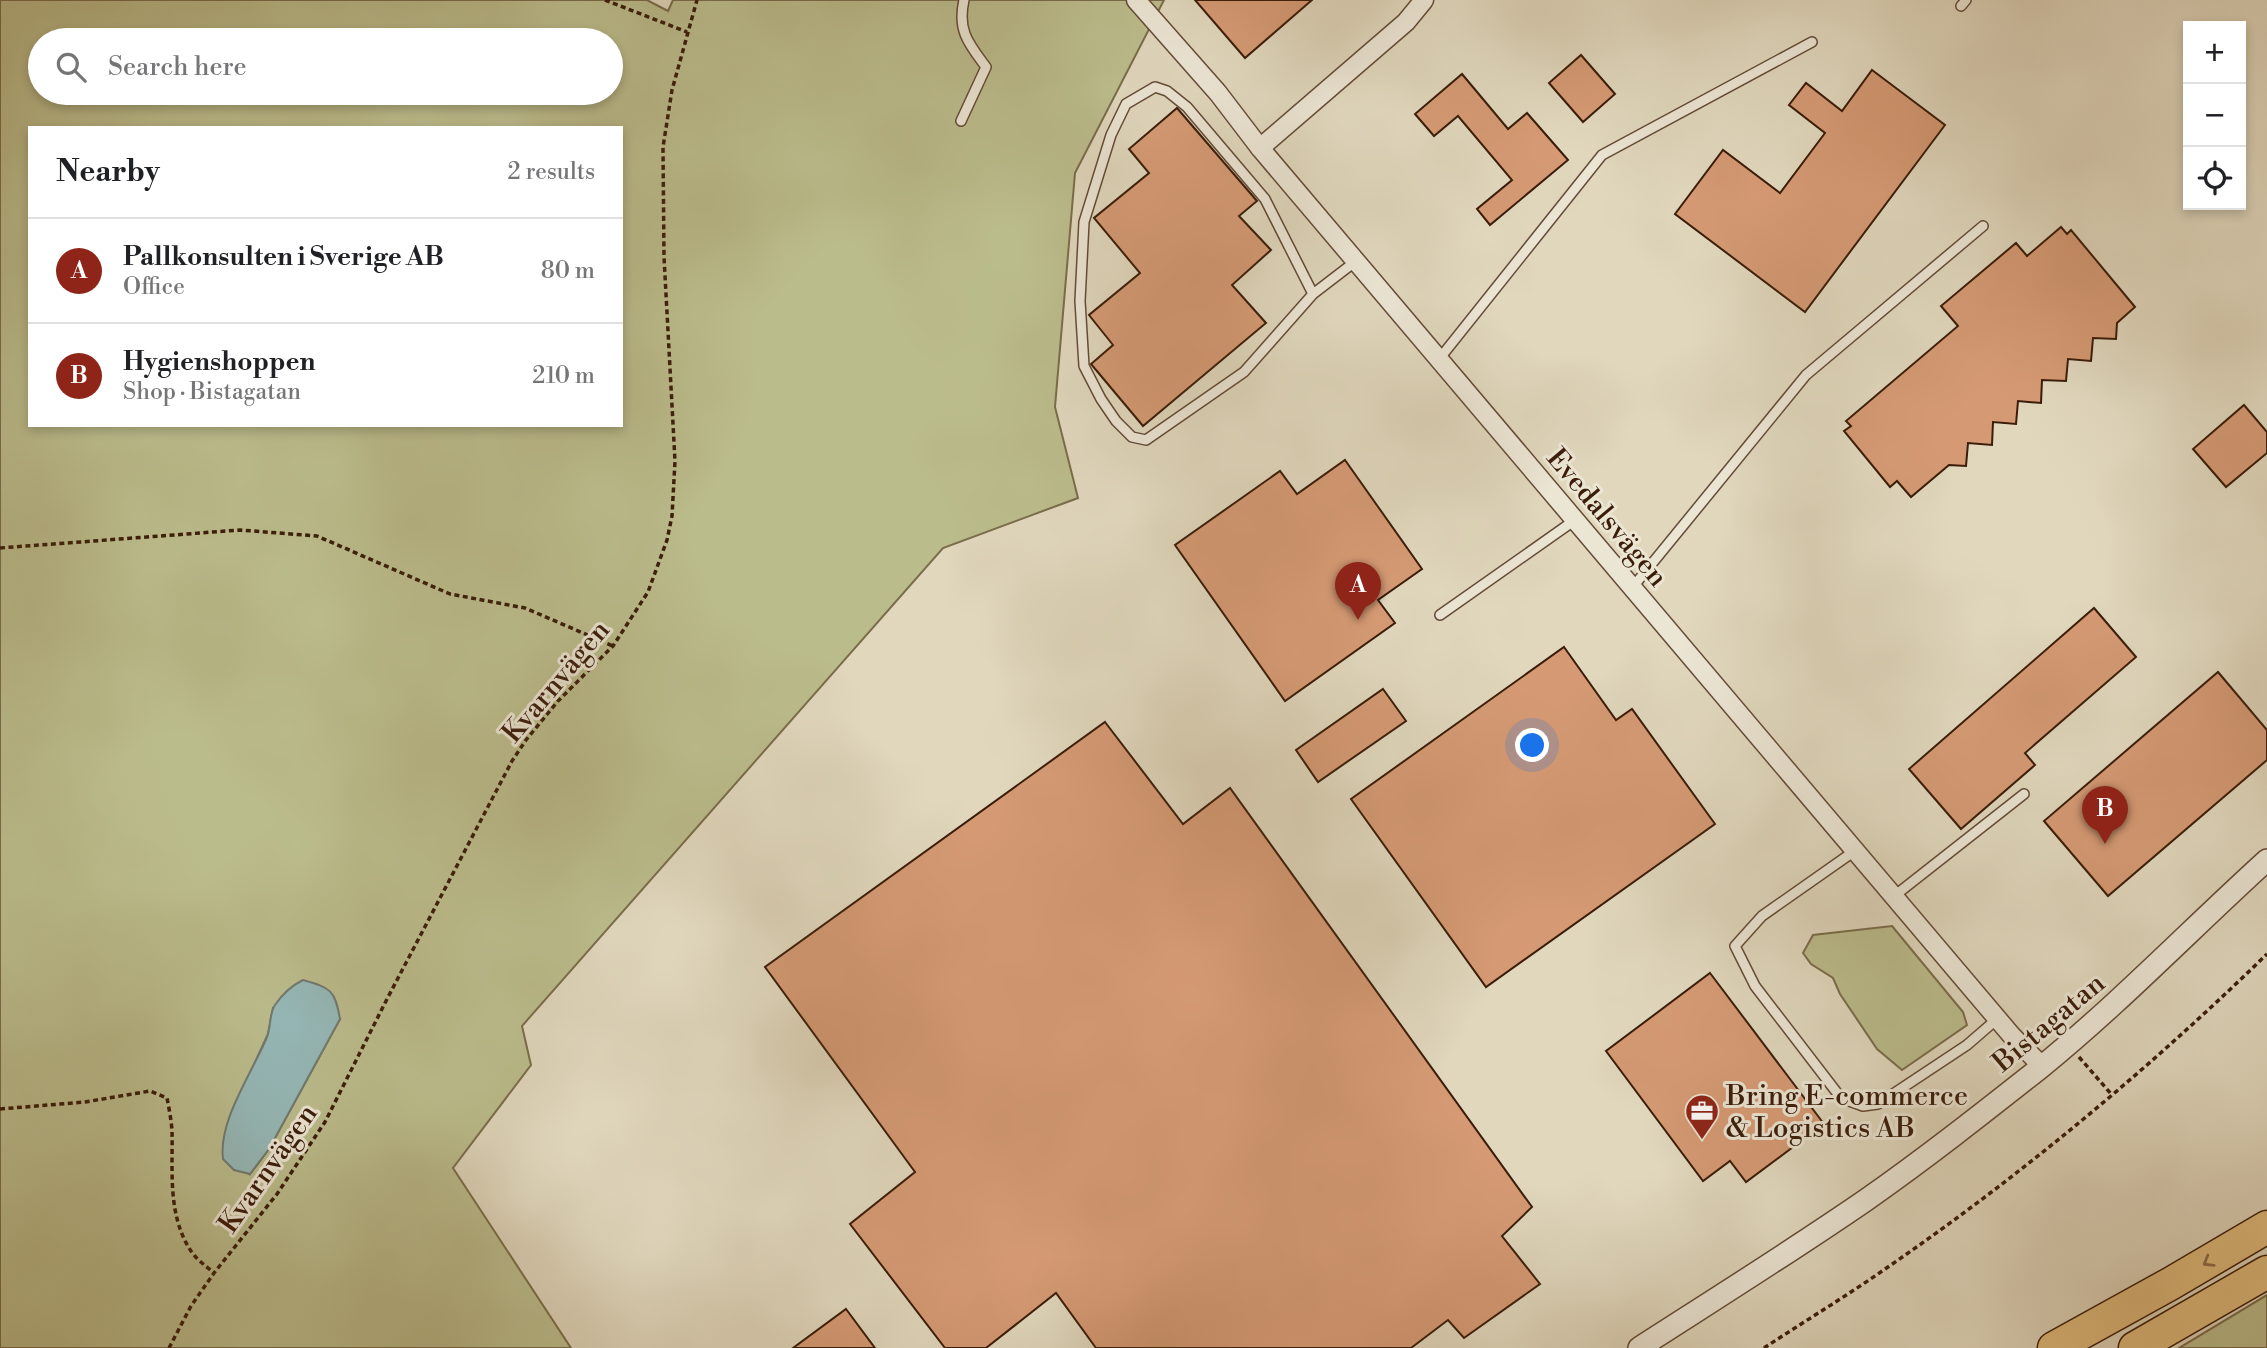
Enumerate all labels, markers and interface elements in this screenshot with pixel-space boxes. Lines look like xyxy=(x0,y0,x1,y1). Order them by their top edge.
map controls xyxy=(2183,21,2246,210)
button: + xyxy=(2183,21,2246,84)
search box xyxy=(28,28,623,105)
icon: search xyxy=(52,48,90,86)
text: Search here xyxy=(108,51,247,83)
button: − xyxy=(2183,84,2246,147)
button: locate xyxy=(2183,147,2246,210)
text: Nearby xyxy=(56,153,160,191)
text: 2 results xyxy=(508,158,595,186)
text: Pallkonsulten i Sverige AB xyxy=(123,241,444,273)
text: A xyxy=(71,257,87,285)
text: 80 m xyxy=(541,257,595,285)
text: Office xyxy=(123,273,185,301)
text: Hygienshoppen xyxy=(123,346,316,378)
text: B xyxy=(70,362,88,390)
text: 210 m xyxy=(532,362,595,390)
text: Shop · Bistagatan xyxy=(123,378,301,406)
street label: Evedalsvägen xyxy=(1539,441,1675,595)
pin: A xyxy=(1335,562,1381,620)
street label: Kvarnvägen xyxy=(495,613,618,750)
your location xyxy=(1515,728,1549,762)
pin: B xyxy=(2082,786,2128,844)
street label: Bistagatan xyxy=(1985,966,2112,1081)
place label: Bring E-commerce & Logistics AB xyxy=(1725,1079,1968,1146)
office icon: Bring E-commerce & Logistics AB xyxy=(1683,1092,1721,1141)
street label: Kvarnvägen xyxy=(211,1097,326,1240)
one-way arrow xyxy=(2203,1253,2216,1266)

